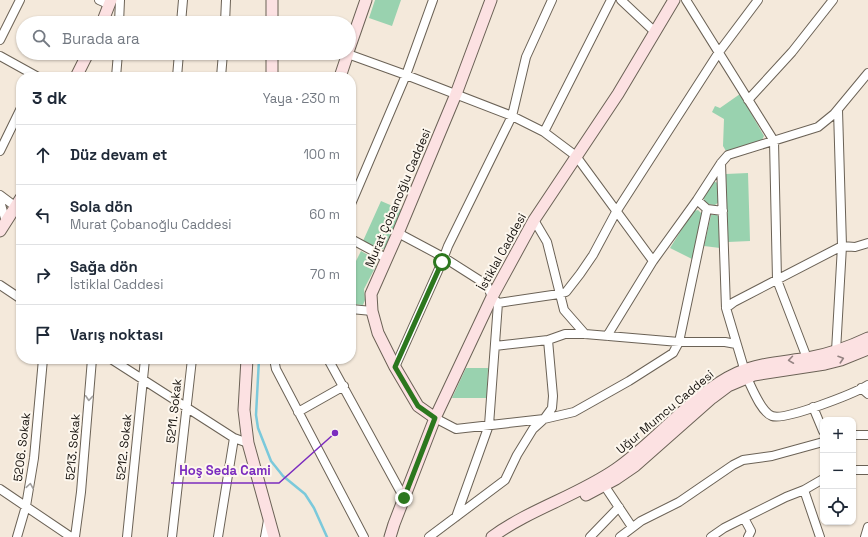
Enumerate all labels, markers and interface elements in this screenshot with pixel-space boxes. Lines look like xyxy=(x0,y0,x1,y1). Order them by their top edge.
search box xyxy=(16,16,356,60)
icon: search xyxy=(30,27,52,49)
text: Burada ara xyxy=(62,29,140,48)
text: 3 dk xyxy=(32,87,67,109)
text: Yaya · 230 m xyxy=(263,90,340,107)
street label: Murat Çobanoğlu Caddesi xyxy=(362,126,435,270)
icon: ahead xyxy=(32,144,54,166)
text: Düz devam et xyxy=(70,145,167,164)
text: 100 m xyxy=(303,146,340,163)
text: Sola dön xyxy=(70,197,133,216)
icon: left xyxy=(32,204,54,226)
text: 60 m xyxy=(309,206,340,223)
street label: İstiklal Caddesi xyxy=(474,210,530,294)
text: Murat Çobanoğlu Caddesi xyxy=(70,216,231,233)
route start xyxy=(433,253,451,271)
text: Sağa dön xyxy=(70,257,138,276)
icon: right xyxy=(32,264,54,286)
text: 70 m xyxy=(310,266,340,283)
text: İstiklal Caddesi xyxy=(70,276,163,293)
icon: arrive xyxy=(32,324,54,346)
text: Varış noktası xyxy=(70,325,163,344)
one-way arrow xyxy=(787,355,794,364)
one-way arrow xyxy=(837,355,844,364)
street label: Uğur Mumcu Caddesi xyxy=(613,366,717,458)
street label: 5211. Sokak xyxy=(163,378,185,444)
one-way arrow xyxy=(84,395,93,401)
street label: 5206. Sokak xyxy=(10,411,34,482)
street label: 5212. Sokak xyxy=(113,412,136,481)
street label: 5213. Sokak xyxy=(62,413,84,481)
map controls xyxy=(820,417,856,525)
button: + xyxy=(820,417,856,453)
button: − xyxy=(820,453,856,489)
callout: Hoş Seda Cami xyxy=(171,458,279,483)
text: Hoş Seda Cami xyxy=(179,462,271,479)
one-way arrow xyxy=(25,483,34,489)
route end xyxy=(395,489,413,507)
button: locate xyxy=(820,489,856,525)

